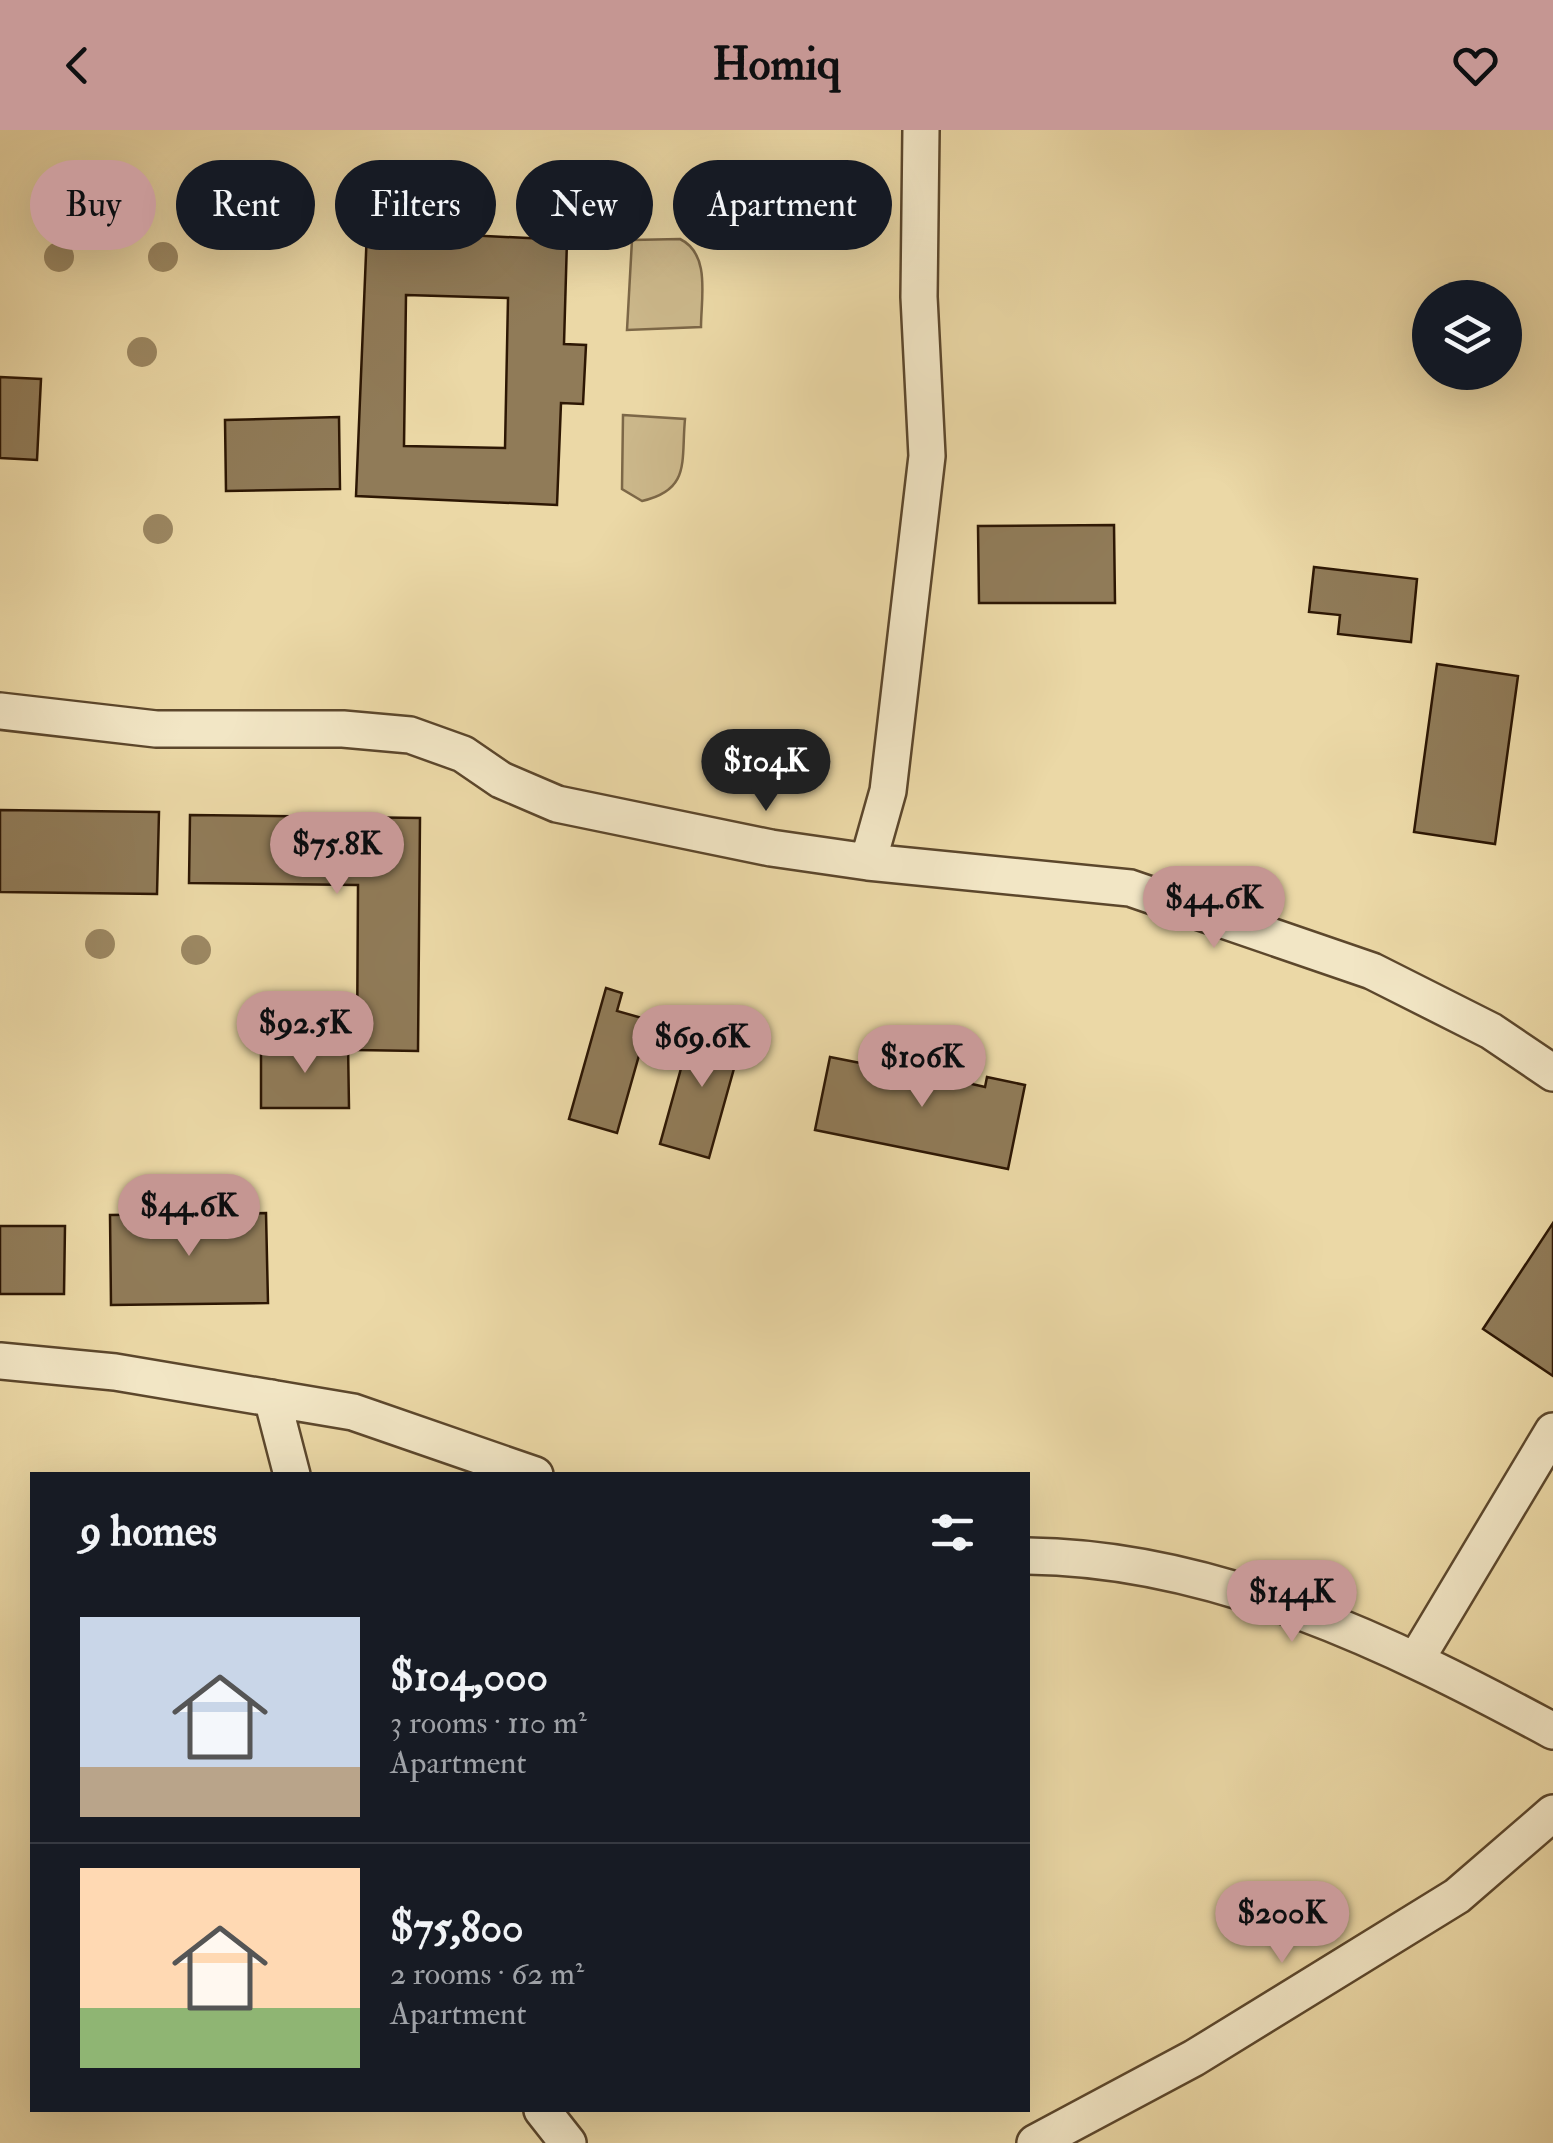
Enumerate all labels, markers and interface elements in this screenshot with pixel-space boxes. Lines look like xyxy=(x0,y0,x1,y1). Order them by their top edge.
text: Homiq xyxy=(712,37,841,93)
icon: back xyxy=(50,38,105,93)
icon: heart xyxy=(1448,38,1503,93)
chip: Buy xyxy=(30,160,156,250)
chip: Rent xyxy=(176,160,315,250)
chip: Filters xyxy=(335,160,496,250)
chip: New xyxy=(516,160,653,250)
chip: Apartment xyxy=(673,160,892,250)
map controls xyxy=(1412,280,1522,390)
button: layers xyxy=(1412,280,1522,390)
pin: $104K xyxy=(696,729,836,814)
text: $104K xyxy=(723,741,809,781)
pin: $75.8K xyxy=(256,812,418,897)
text: $75.8K xyxy=(292,824,382,864)
pin: $44.6K xyxy=(1133,866,1295,951)
text: $44.6K xyxy=(1165,878,1263,918)
pin: $92.5K xyxy=(224,991,386,1076)
text: $92.5K xyxy=(259,1003,351,1043)
pin: $69.6K xyxy=(621,1005,783,1090)
text: $69.6K xyxy=(654,1017,750,1057)
pin: $106K xyxy=(852,1025,992,1110)
text: $106K xyxy=(880,1037,964,1077)
pin: $44.6K xyxy=(108,1174,270,1259)
text: $44.6K xyxy=(140,1186,238,1226)
icon: filters xyxy=(925,1505,980,1560)
text: 9 homes xyxy=(80,1506,217,1558)
pin: $144K xyxy=(1222,1560,1362,1645)
text: $144K xyxy=(1249,1572,1335,1612)
text: $104,000 xyxy=(390,1651,548,1703)
icon: home xyxy=(160,1657,280,1777)
text: 3 rooms · 110 m² xyxy=(390,1703,587,1743)
text: Apartment xyxy=(390,1743,527,1783)
pin: $200K xyxy=(1212,1881,1352,1966)
text: $200K xyxy=(1237,1893,1327,1933)
text: $75,800 xyxy=(390,1902,524,1954)
icon: home xyxy=(160,1908,280,2028)
text: 2 rooms · 62 m² xyxy=(390,1954,584,1994)
text: Apartment xyxy=(390,1994,527,2034)

